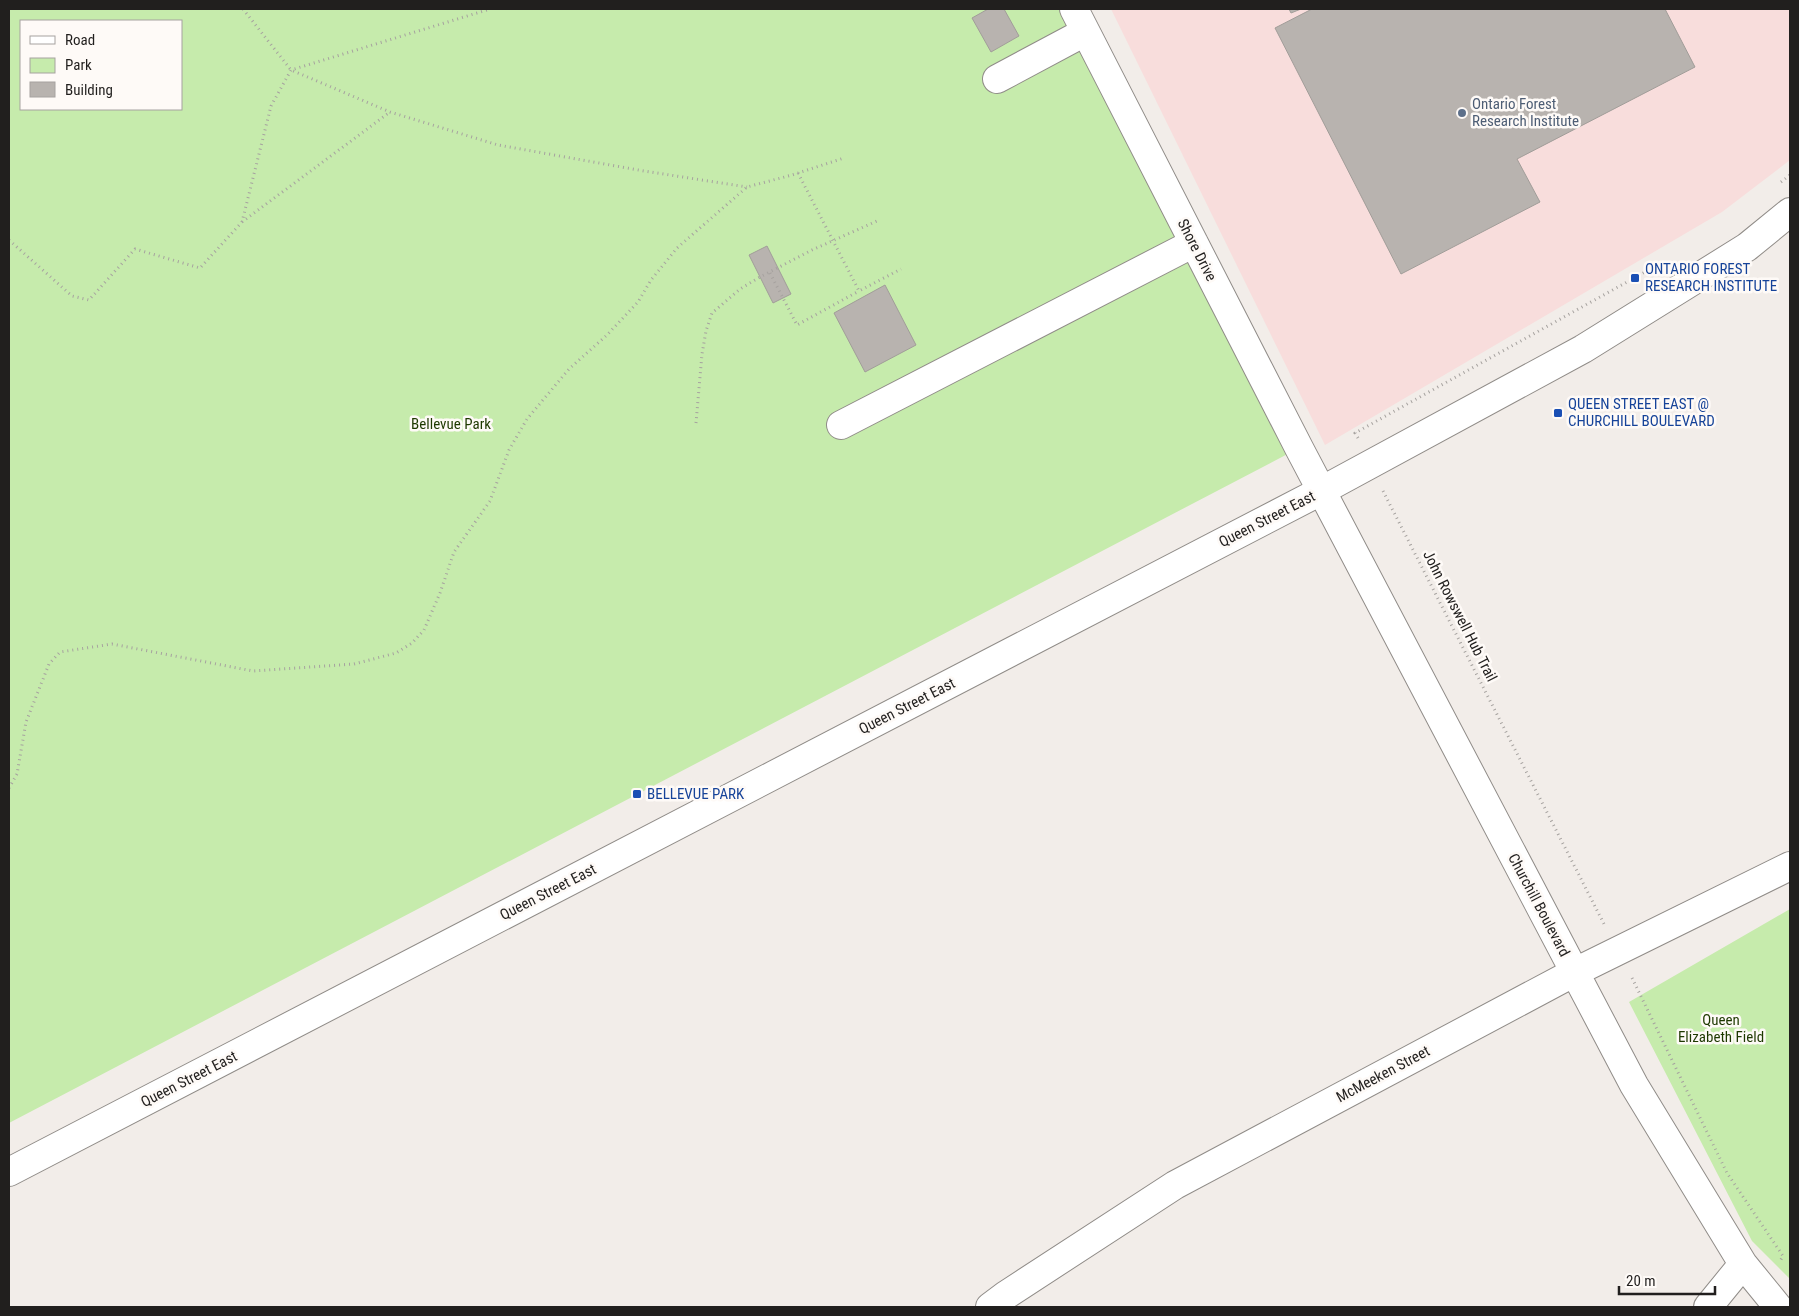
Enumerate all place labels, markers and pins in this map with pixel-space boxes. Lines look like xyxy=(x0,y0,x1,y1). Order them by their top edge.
place label: Ontario Forest Research Institute xyxy=(1472,95,1579,130)
marker: Ontario Forest Research Institute xyxy=(1456,107,1468,119)
place label: ONTARIO FOREST RESEARCH INSTITUTE xyxy=(1645,260,1777,295)
marker: ONTARIO FOREST RESEARCH INSTITUTE xyxy=(1629,272,1641,284)
place label: QUEEN STREET EAST @ CHURCHILL BOULEVARD xyxy=(1568,395,1715,430)
marker: QUEEN STREET EAST @ CHURCHILL BOULEVARD xyxy=(1552,407,1564,419)
place label: BELLEVUE PARK xyxy=(647,785,745,803)
marker: BELLEVUE PARK xyxy=(631,788,643,800)

